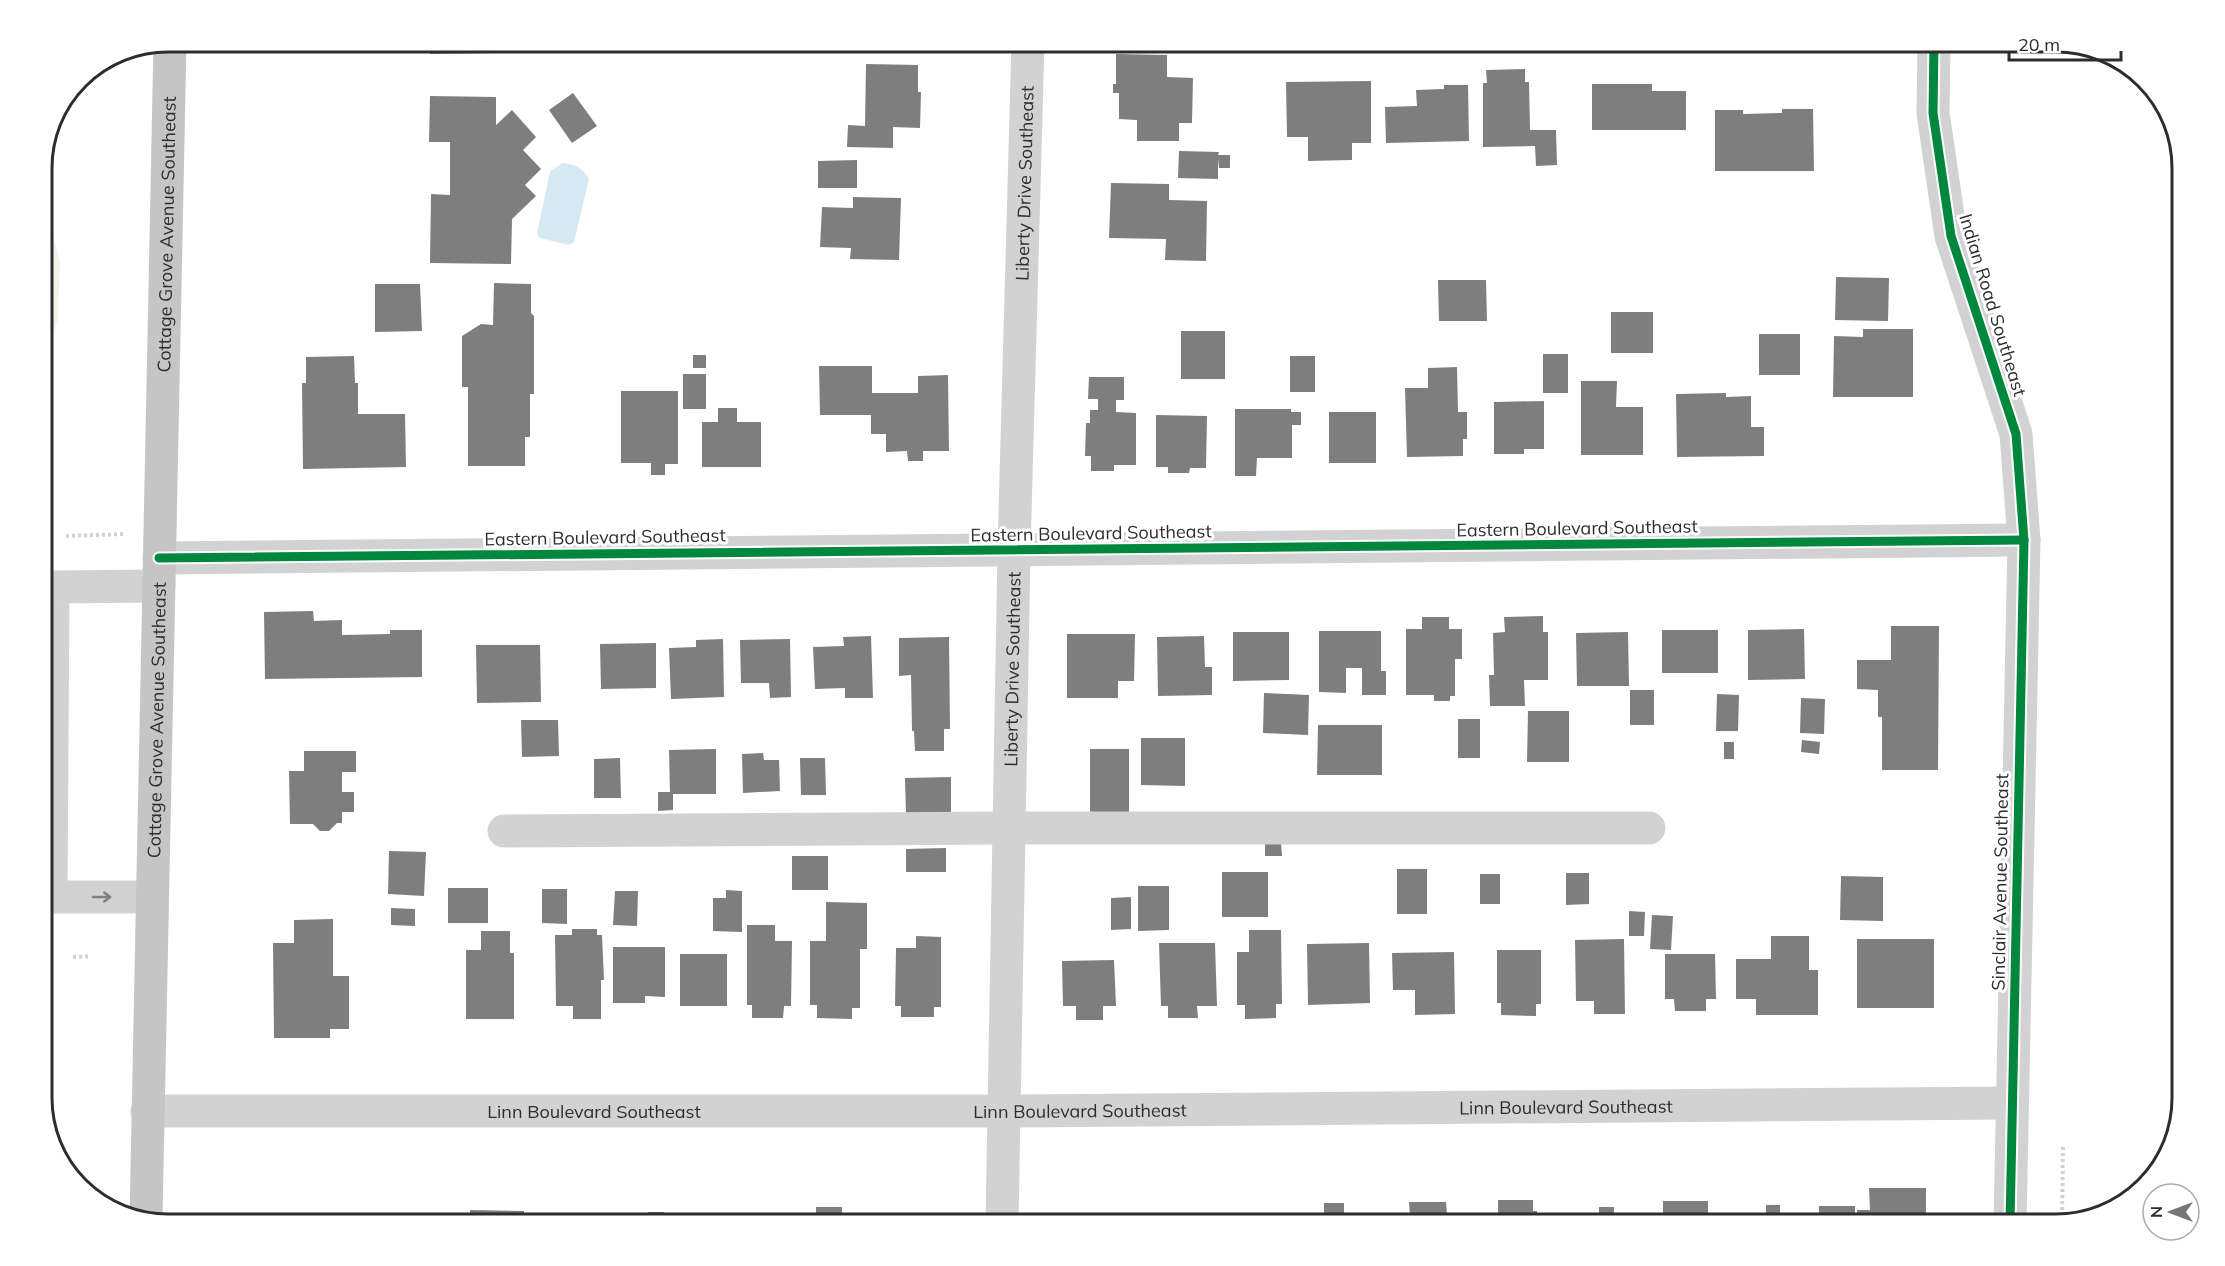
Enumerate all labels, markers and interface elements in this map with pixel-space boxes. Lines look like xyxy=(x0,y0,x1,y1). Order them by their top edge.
scale bar xyxy=(2009,24,2122,62)
text: 20 m xyxy=(2018,33,2060,56)
street label: Liberty Drive Southeast xyxy=(1010,85,1038,281)
street label: Cottage Grove Avenue Southeast xyxy=(152,96,180,372)
street label: Indian Road Southeast xyxy=(1954,211,2032,399)
street label: Eastern Boulevard Southeast xyxy=(1456,514,1698,542)
street label: Eastern Boulevard Southeast xyxy=(970,519,1212,547)
street label: Eastern Boulevard Southeast xyxy=(484,523,726,551)
street label: Liberty Drive Southeast xyxy=(999,571,1025,767)
street label: Cottage Grove Avenue Southeast xyxy=(142,582,170,858)
street label: Sinclair Avenue Southeast xyxy=(1987,773,2013,991)
one-way arrow xyxy=(91,891,111,903)
street label: Linn Boulevard Southeast xyxy=(1459,1094,1673,1119)
street label: Linn Boulevard Southeast xyxy=(973,1098,1187,1123)
street label: Linn Boulevard Southeast xyxy=(487,1100,701,1123)
north arrow xyxy=(2141,1182,2201,1242)
text: N xyxy=(2146,1206,2166,1218)

